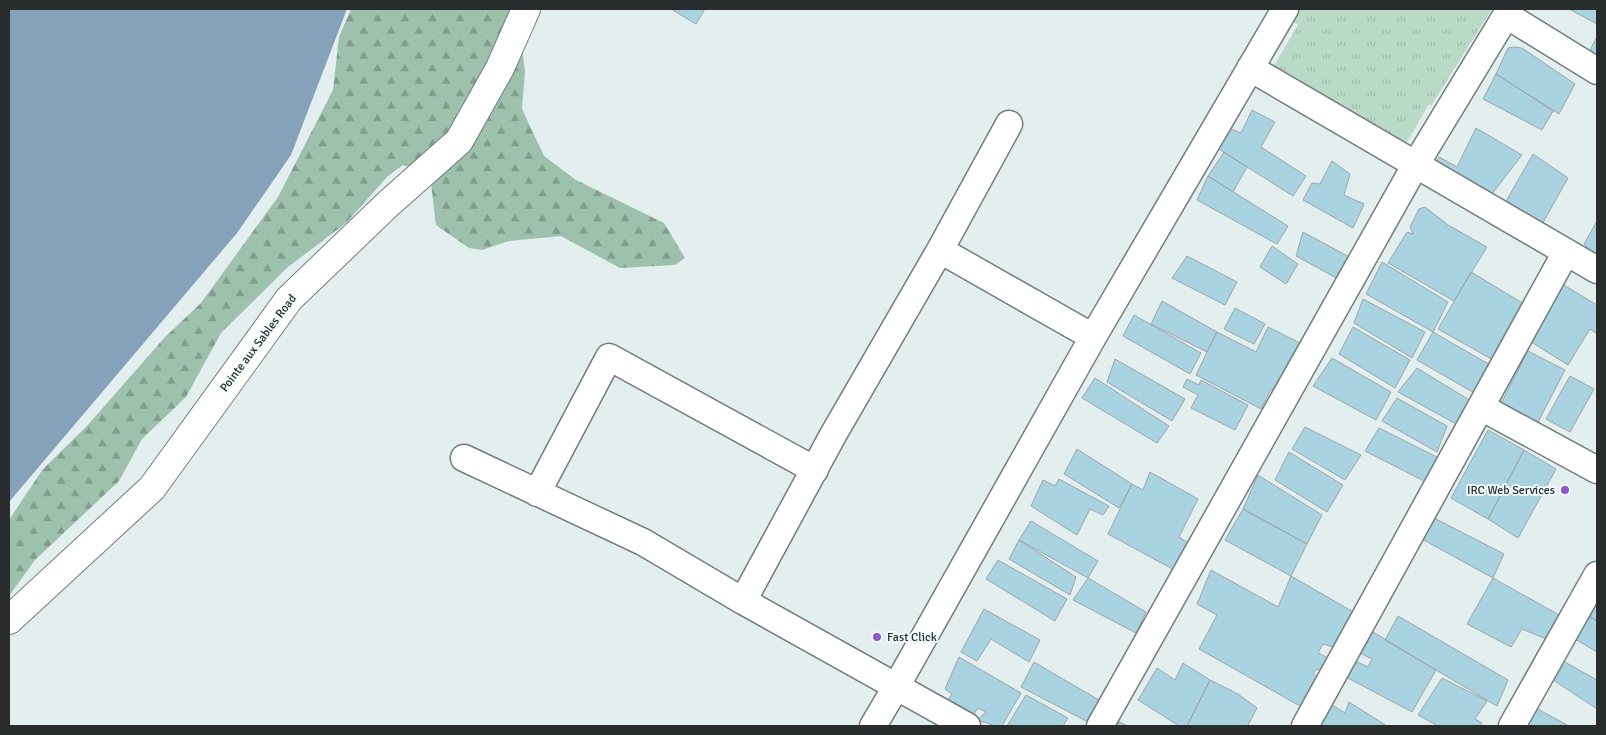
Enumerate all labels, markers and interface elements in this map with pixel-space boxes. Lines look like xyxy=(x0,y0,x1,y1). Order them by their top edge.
street label: Pointe aux Sables Road xyxy=(217,292,300,395)
place label: IRC Web Services xyxy=(1467,483,1555,498)
marker: IRC Web Services xyxy=(1559,484,1571,496)
place label: Fast Click xyxy=(887,630,937,645)
marker: Fast Click xyxy=(871,631,883,643)

